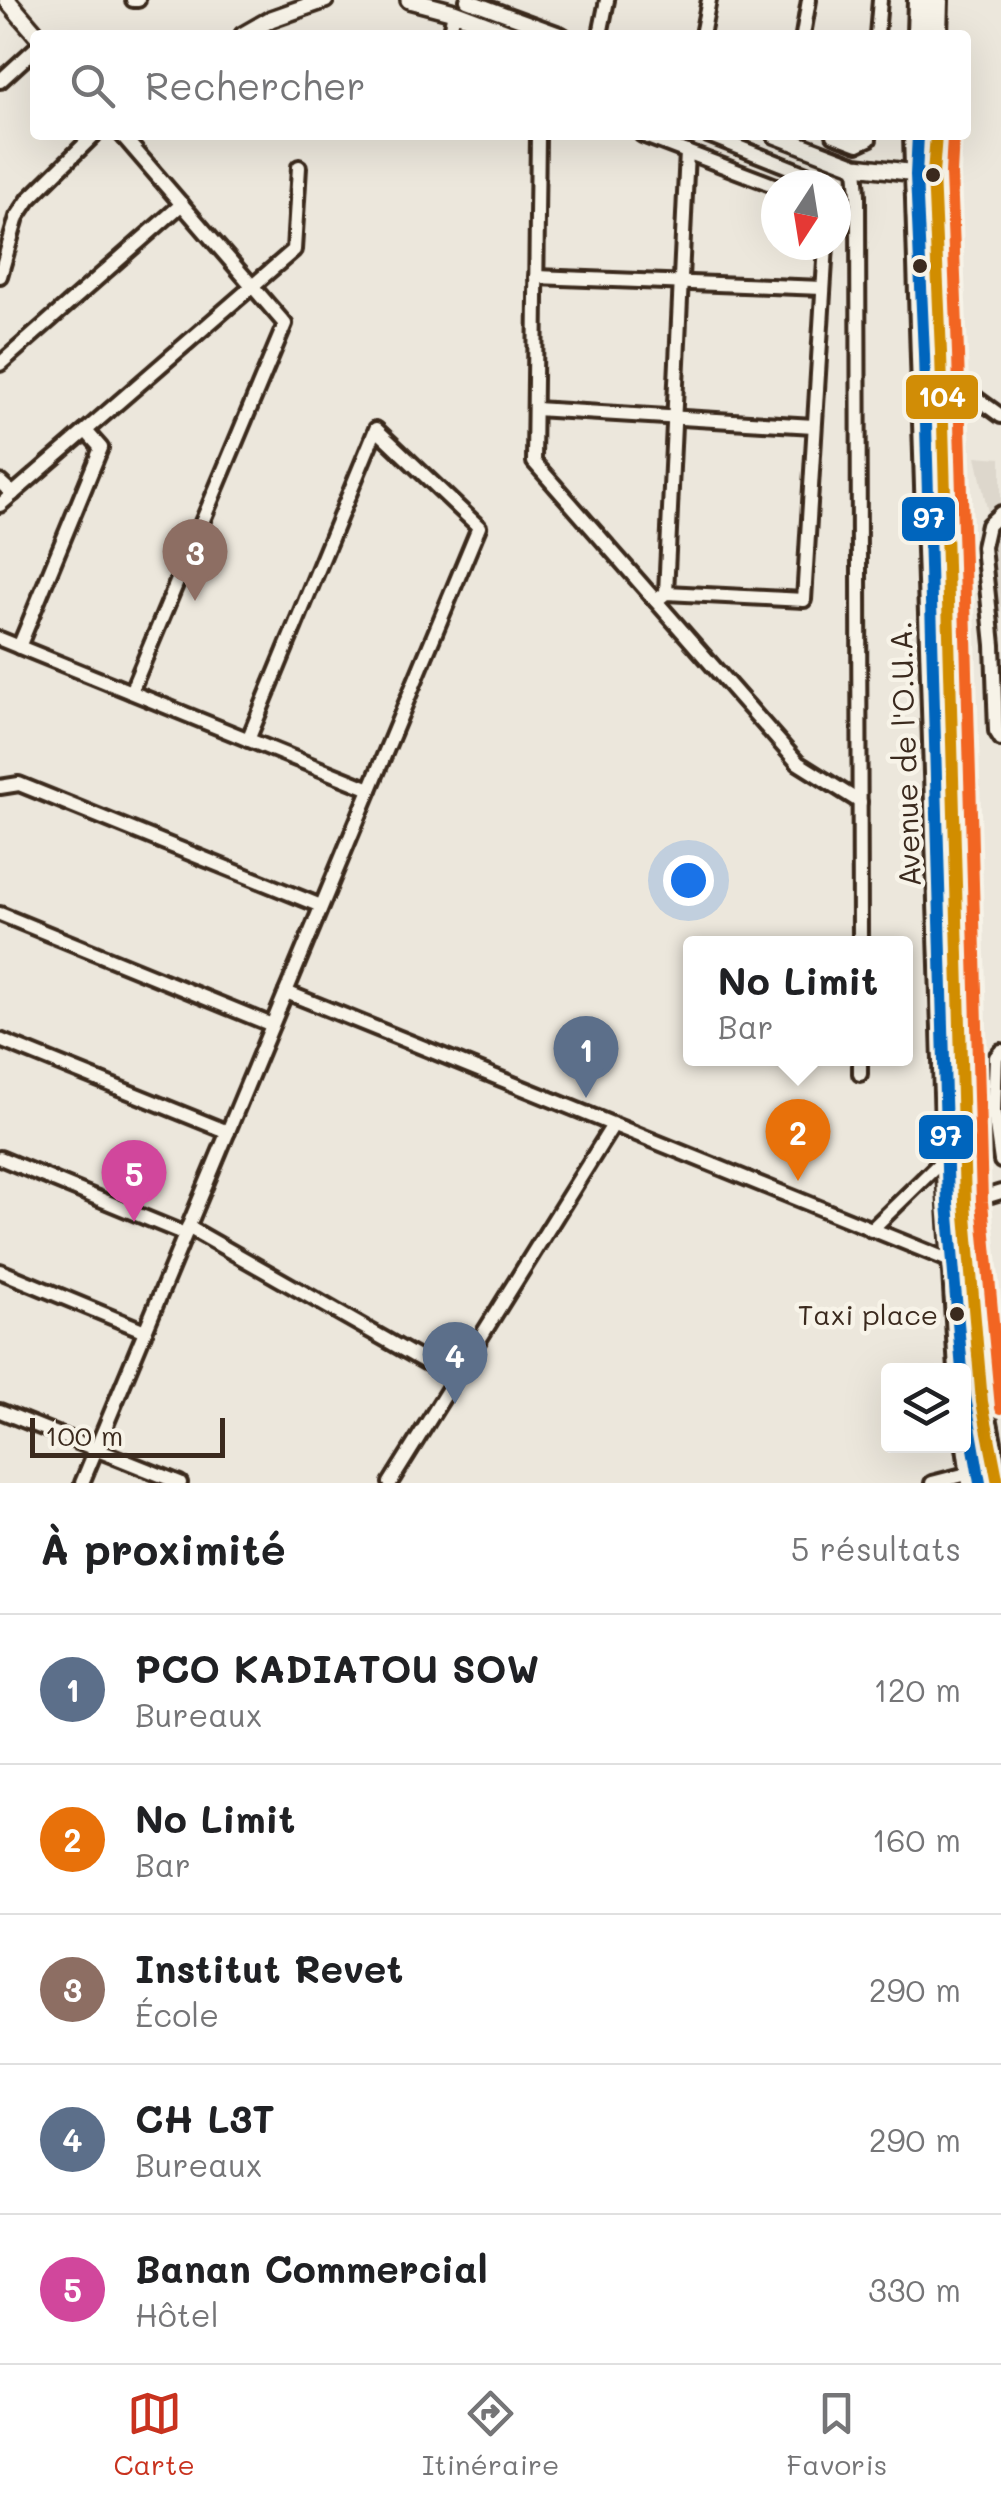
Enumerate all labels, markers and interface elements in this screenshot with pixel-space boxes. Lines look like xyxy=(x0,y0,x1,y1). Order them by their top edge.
search box xyxy=(30,30,971,140)
icon: search xyxy=(65,58,120,113)
text: Rechercher xyxy=(145,60,366,110)
unlabelled marker xyxy=(923,165,943,185)
north arrow xyxy=(761,170,851,260)
unlabelled marker xyxy=(910,256,930,276)
line badge: 104 xyxy=(904,373,980,421)
text: 104 xyxy=(918,378,966,414)
line badge: 97 xyxy=(900,495,957,543)
text: 97 xyxy=(913,499,945,535)
pin: 3 xyxy=(162,518,228,601)
street label: Avenue de l'O.U.A. xyxy=(879,620,929,888)
your location xyxy=(663,855,714,906)
popup xyxy=(683,936,913,1066)
text: No Limit xyxy=(718,955,878,1005)
text: Bar xyxy=(718,1005,774,1047)
pin: 1 xyxy=(554,1016,618,1098)
pin: 2 xyxy=(766,1098,830,1181)
line badge: 97 xyxy=(917,1113,975,1161)
text: 97 xyxy=(930,1117,962,1153)
pin: 5 xyxy=(102,1140,166,1222)
place label: Taxi place xyxy=(798,1296,938,1332)
marker: Taxi place xyxy=(947,1304,967,1324)
pin: 4 xyxy=(422,1322,488,1404)
map controls xyxy=(881,1363,971,1453)
button: layers xyxy=(881,1363,971,1453)
scale bar xyxy=(30,1413,225,1458)
text: 100 m xyxy=(45,1417,123,1453)
text: À proximité xyxy=(40,1521,286,1576)
text: 5 résultats xyxy=(791,1527,961,1569)
text: PCO KADIATOU SOW xyxy=(135,1643,539,1693)
text: 1 xyxy=(65,1668,80,1710)
text: 120 m xyxy=(873,1668,961,1710)
text: Bureaux xyxy=(135,1693,262,1735)
text: No Limit xyxy=(135,1793,295,1843)
text: 2 xyxy=(64,1818,81,1860)
text: 160 m xyxy=(872,1818,961,1860)
text: Bar xyxy=(135,1843,191,1885)
text: Institut Revet xyxy=(135,1943,403,1993)
text: 3 xyxy=(63,1968,82,2010)
text: 290 m xyxy=(869,1968,961,2010)
text: École xyxy=(135,1993,219,2035)
text: CH L3T xyxy=(135,2093,275,2143)
text: 4 xyxy=(62,2118,83,2160)
text: 290 m xyxy=(869,2118,961,2160)
text: Bureaux xyxy=(135,2143,262,2185)
text: Banan Commercial xyxy=(135,2243,488,2293)
text: 5 xyxy=(63,2268,82,2310)
text: 330 m xyxy=(868,2268,961,2310)
text: Hôtel xyxy=(135,2293,219,2335)
tab: Carte xyxy=(114,2386,195,2482)
tab: Itinéraire xyxy=(422,2386,559,2482)
tab: Favoris xyxy=(787,2386,887,2482)

